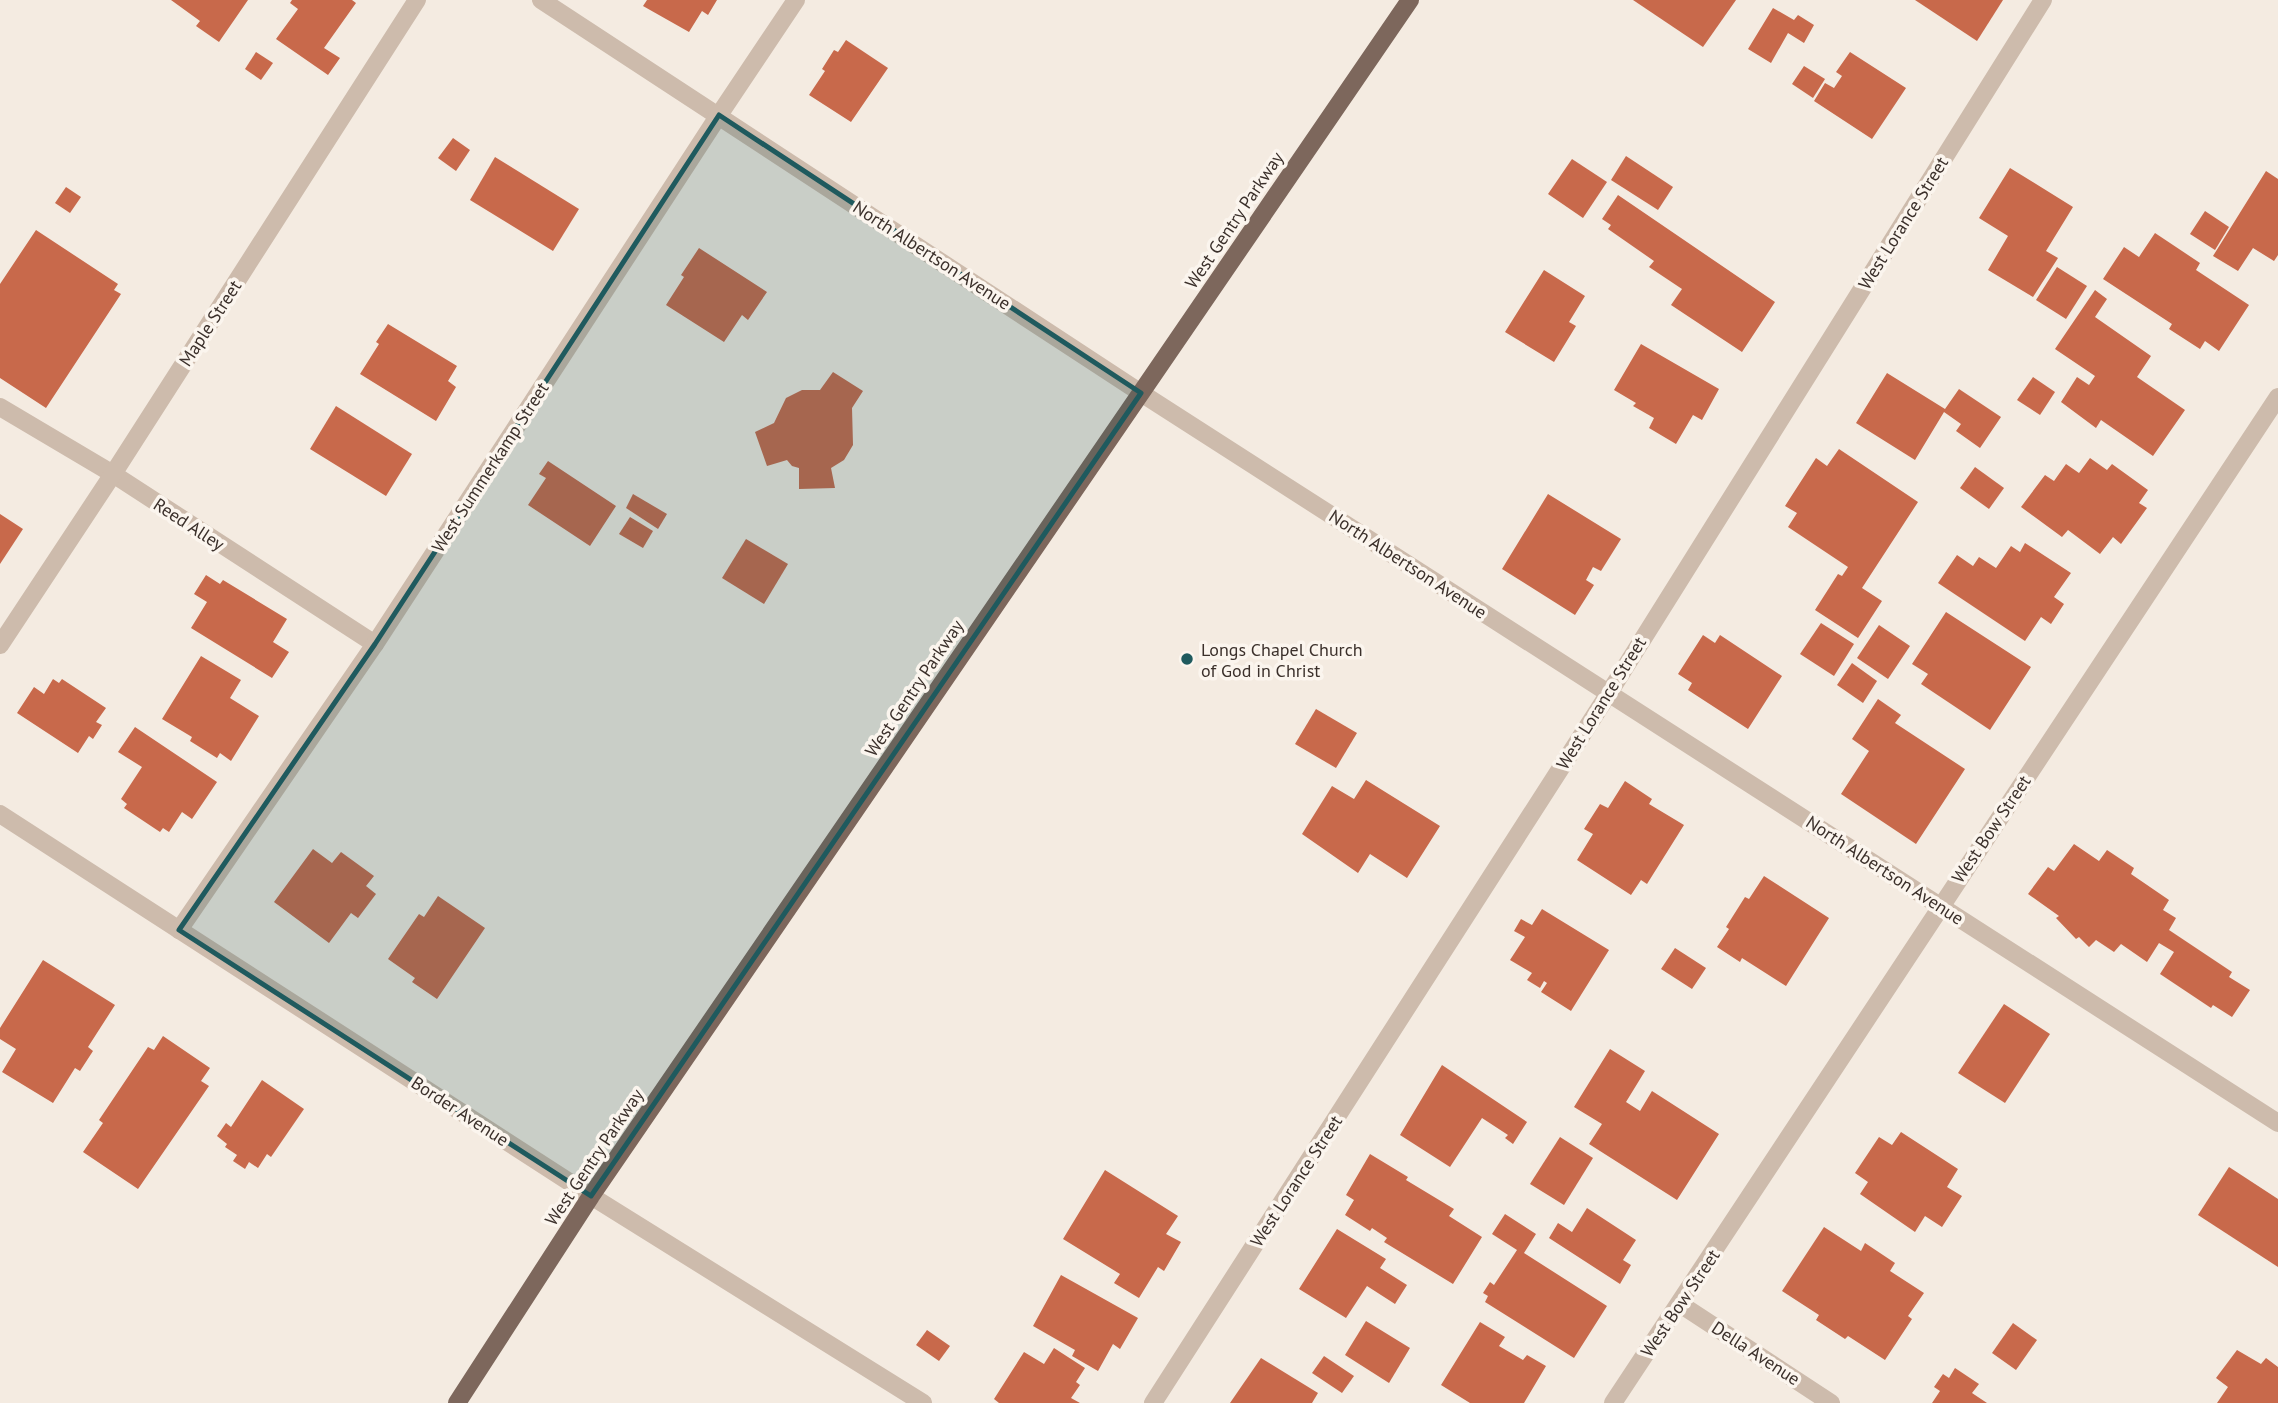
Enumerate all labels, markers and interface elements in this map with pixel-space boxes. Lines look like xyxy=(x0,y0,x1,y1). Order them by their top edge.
street label: West Gentry Parkway xyxy=(1180,147,1289,293)
street label: West Lorance Street xyxy=(1853,152,1953,294)
street label: North Albertson Avenue xyxy=(849,195,1015,315)
street label: Maple Street xyxy=(174,276,246,370)
street label: West Summerkamp Street xyxy=(426,378,554,556)
street label: Reed Alley xyxy=(149,493,229,556)
street label: North Albertson Avenue xyxy=(1325,504,1491,624)
street label: West Gentry Parkway xyxy=(860,615,969,761)
street label: West Lorance Street xyxy=(1551,632,1651,774)
place label: Longs Chapel Church of God in Christ xyxy=(1201,638,1363,682)
marker: Longs Chapel Church of God in Christ xyxy=(1179,651,1195,667)
street label: West Bow Street xyxy=(1946,771,2036,887)
street label: North Albertson Avenue xyxy=(1802,810,1968,930)
street label: Border Avenue xyxy=(407,1071,513,1151)
street label: West Gentry Parkway xyxy=(540,1084,649,1230)
street label: West Lorance Street xyxy=(1245,1111,1347,1251)
street label: West Bow Street xyxy=(1635,1245,1725,1361)
street label: Della Avenue xyxy=(1707,1316,1805,1390)

